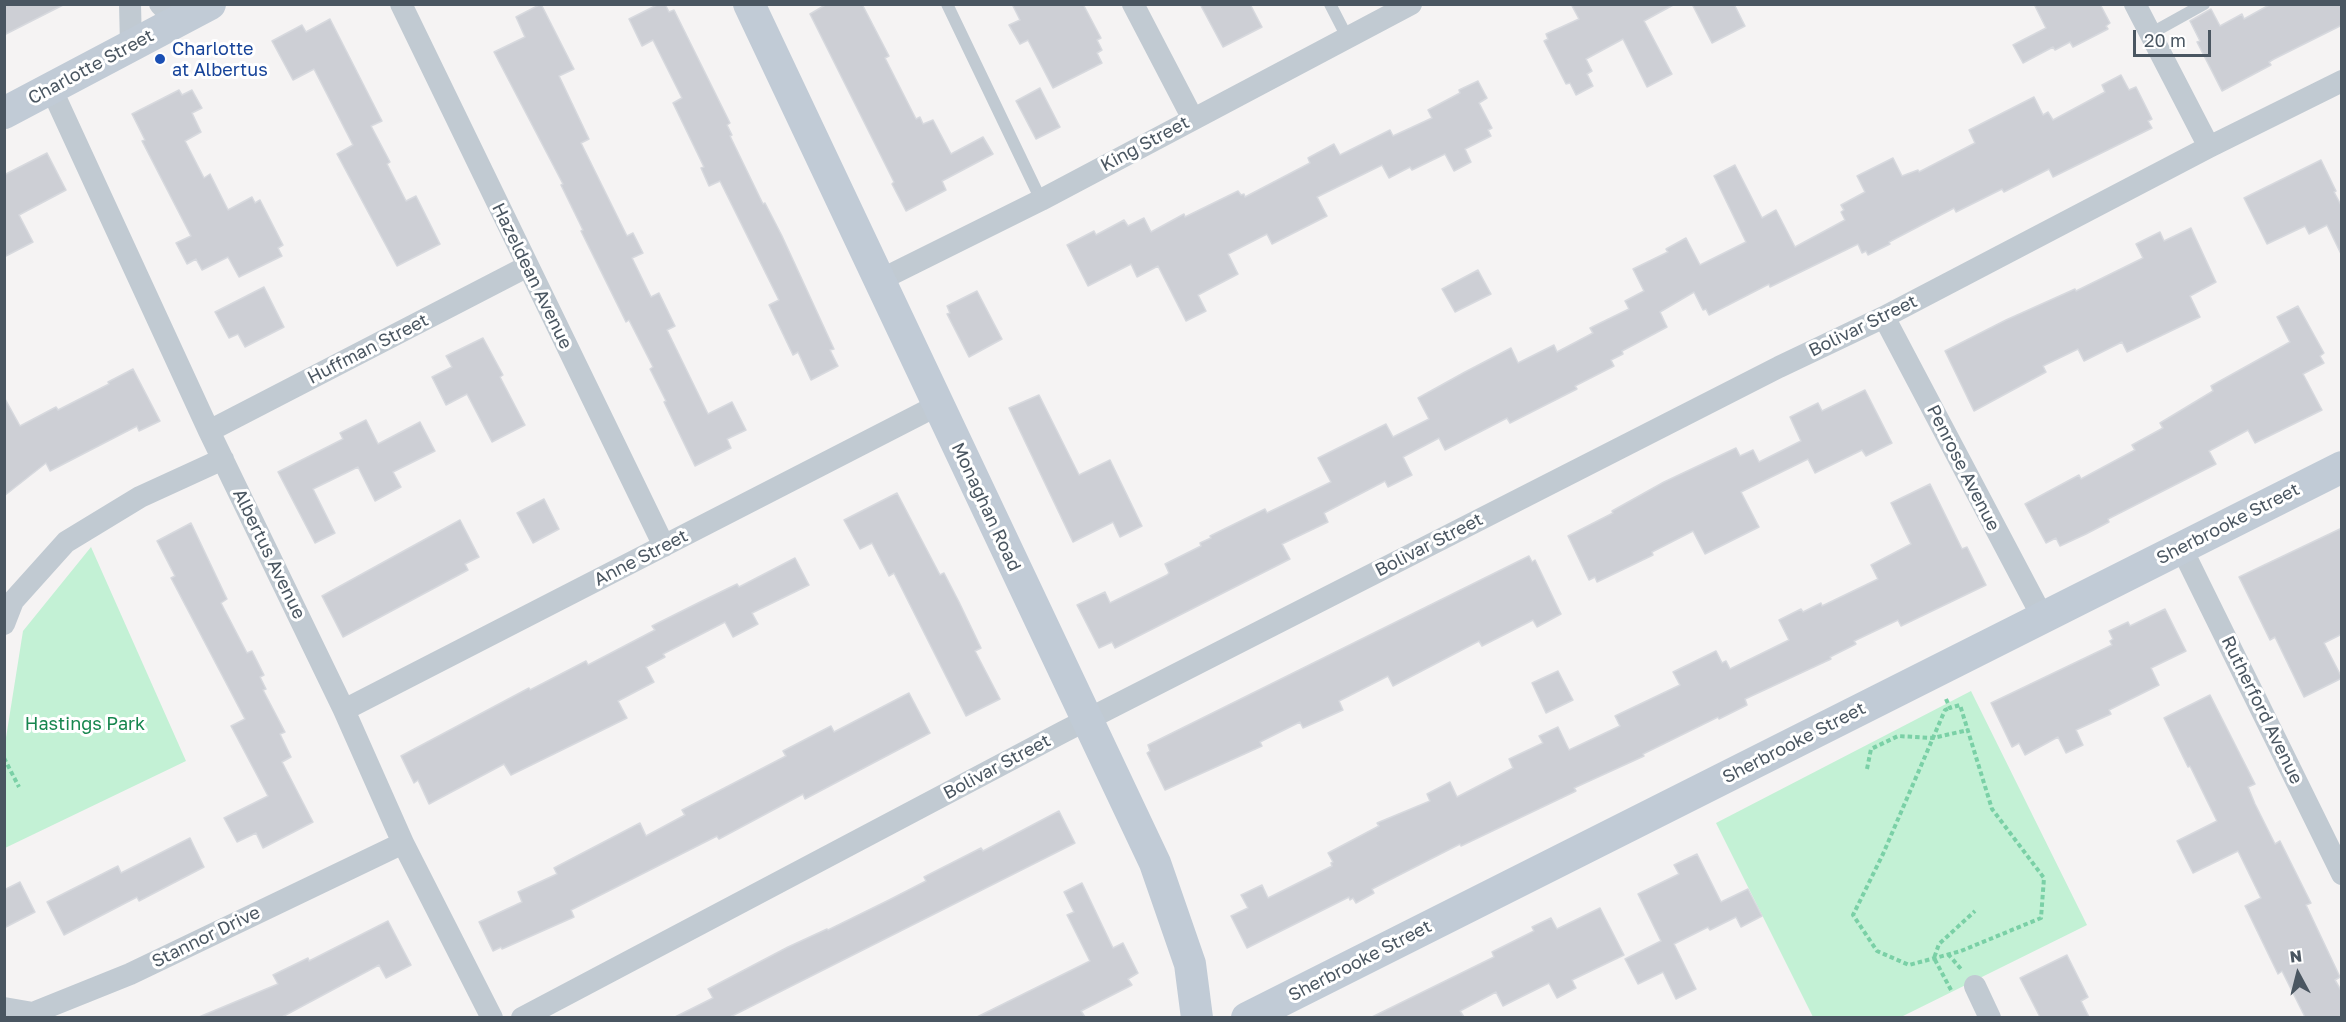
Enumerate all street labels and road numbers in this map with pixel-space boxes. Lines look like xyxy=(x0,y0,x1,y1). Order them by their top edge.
street label: Charlotte Street xyxy=(24,25,158,109)
street label: King Street xyxy=(1097,112,1193,176)
street label: Hazeldean Avenue xyxy=(487,199,577,353)
street label: Bolivar Street xyxy=(1805,290,1921,362)
street label: Huffman Street xyxy=(304,309,432,389)
street label: Penrose Avenue xyxy=(1922,401,2004,535)
street label: Monaghan Road xyxy=(947,439,1025,575)
street label: Sherbrooke Street xyxy=(2153,479,2303,569)
street label: Albertus Avenue xyxy=(228,485,310,623)
street label: Bolivar Street xyxy=(1372,509,1486,581)
street label: Anne Street xyxy=(590,525,692,591)
street label: Rutherford Avenue xyxy=(2217,632,2307,788)
street label: Sherbrooke Street xyxy=(1719,698,1869,788)
street label: Bolivar Street xyxy=(940,730,1054,804)
street label: Stannor Drive xyxy=(148,902,264,972)
street label: Sherbrooke Street xyxy=(1285,916,1435,1006)

